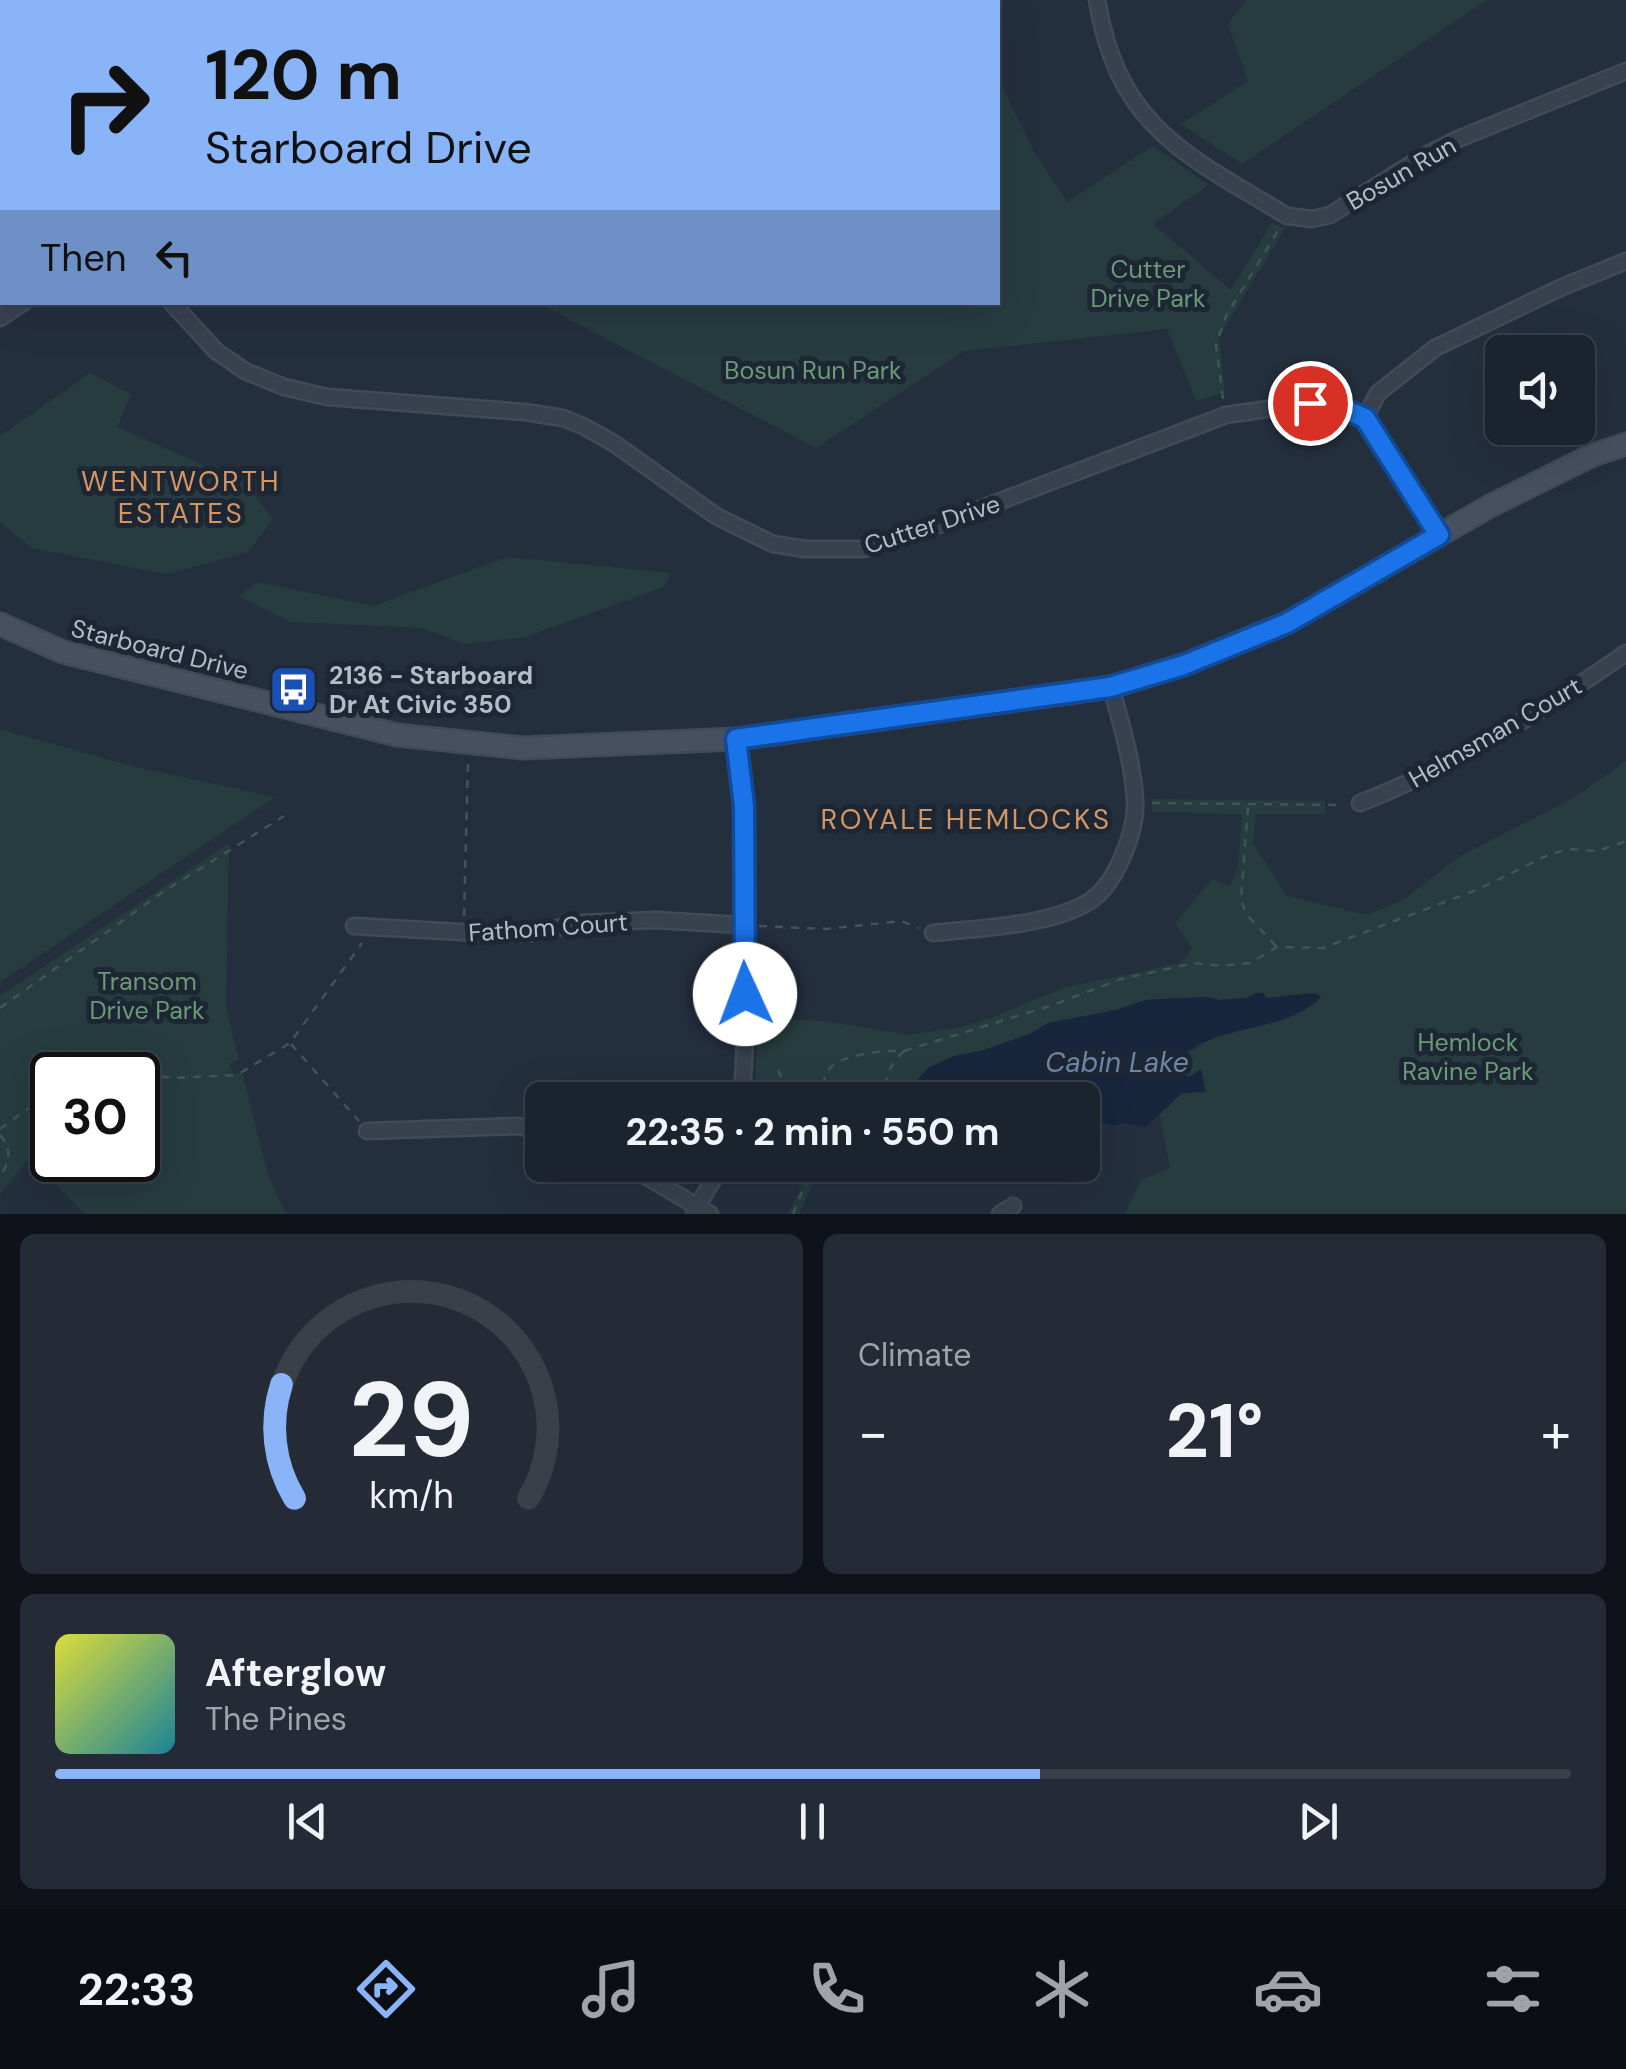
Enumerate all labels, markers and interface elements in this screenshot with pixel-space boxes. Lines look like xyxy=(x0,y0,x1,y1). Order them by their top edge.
text: 120 m xyxy=(205,30,402,121)
icon: right xyxy=(40,40,170,170)
text: Starboard Drive xyxy=(205,118,532,177)
street label: Bosun Run xyxy=(1340,129,1462,218)
icon: left xyxy=(147,230,202,285)
text: Then xyxy=(40,233,127,283)
park label: Cutter Drive Park xyxy=(1090,253,1206,315)
map controls xyxy=(1485,335,1595,445)
button: sound xyxy=(1485,335,1595,445)
park label: Bosun Run Park xyxy=(724,354,902,387)
pin xyxy=(1268,361,1353,446)
icon: arrive xyxy=(1283,376,1338,431)
district label: WENTWORTH ESTATES xyxy=(81,463,281,532)
street label: Cutter Drive xyxy=(860,487,1004,562)
street label: Starboard Drive xyxy=(68,612,252,687)
place label: 2136 - Starboard Dr At Civic 350 xyxy=(329,659,533,721)
bus stop icon: 2136 - Starboard Dr At Civic 350 xyxy=(268,663,320,715)
street label: Helmsman Court xyxy=(1403,669,1588,795)
district label: ROYALE HEMLOCKS xyxy=(821,801,1111,838)
street label: Fathom Court xyxy=(467,905,629,950)
position arrow xyxy=(693,942,797,1046)
park label: Transom Drive Park xyxy=(89,965,205,1027)
park label: Hemlock Ravine Park xyxy=(1402,1026,1534,1088)
water label: Cabin Lake xyxy=(1045,1044,1189,1081)
speed limit sign: 30 xyxy=(30,1052,160,1182)
text: 22:35 · 2 min · 550 m xyxy=(625,1107,1000,1157)
text: Climate xyxy=(858,1334,972,1376)
text: 29 xyxy=(349,1353,474,1488)
text: 21° xyxy=(1166,1383,1263,1480)
text: − xyxy=(858,1397,888,1469)
text: + xyxy=(1541,1397,1571,1469)
text: km/h xyxy=(369,1473,454,1519)
text: Afterglow xyxy=(205,1648,386,1698)
text: The Pines xyxy=(205,1698,347,1740)
icon: previous xyxy=(280,1794,335,1849)
icon: pause xyxy=(785,1794,840,1849)
icon: next xyxy=(1291,1794,1346,1849)
icon: directions xyxy=(351,1954,421,2024)
icon: music xyxy=(576,1954,646,2024)
icon: phone xyxy=(802,1954,872,2024)
icon: climate xyxy=(1027,1954,1097,2024)
icon: car xyxy=(1253,1954,1323,2024)
icon: filters xyxy=(1478,1954,1548,2024)
text: 22:33 xyxy=(78,1960,195,2019)

